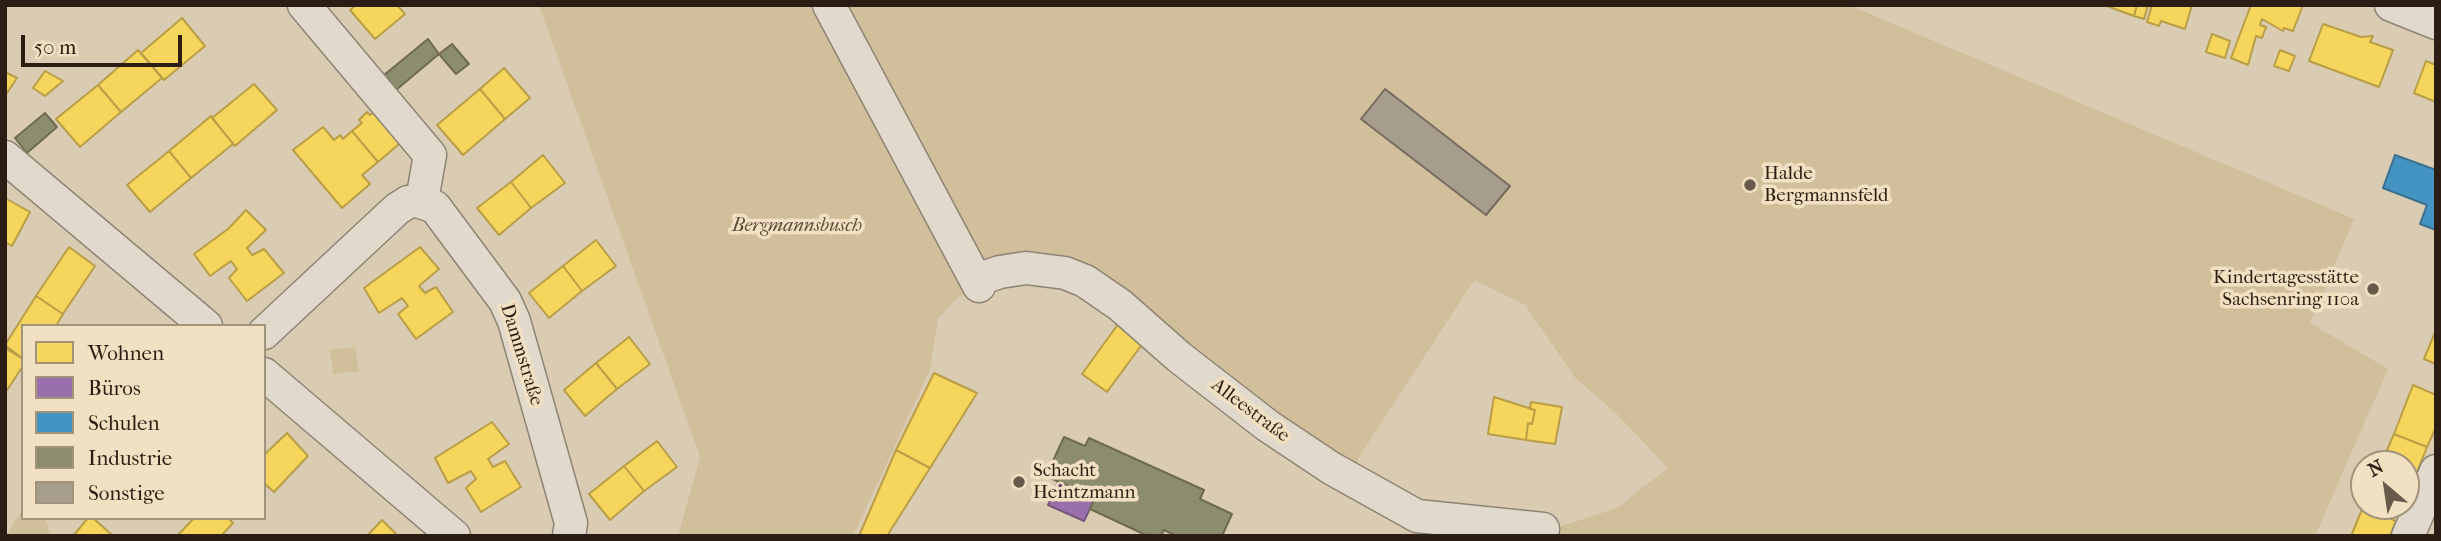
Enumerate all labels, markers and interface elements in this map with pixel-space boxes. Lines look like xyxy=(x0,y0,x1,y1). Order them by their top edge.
scale bar xyxy=(24,21,186,65)
text: 50 m xyxy=(34,35,77,59)
place label: Halde Bergmannsfeld xyxy=(1764,163,1888,207)
marker: Halde Bergmannsfeld xyxy=(1742,177,1758,193)
park label: Bergmannsbusch xyxy=(732,215,862,237)
place label: Kindertagesstätte Sachsenring 110a xyxy=(2213,267,2359,311)
marker: Kindertagesstätte Sachsenring 110a xyxy=(2365,281,2381,297)
street label: Dammstraße xyxy=(495,301,547,409)
legend xyxy=(21,324,266,520)
text: Wohnen xyxy=(88,341,164,365)
street label: Alleestraße xyxy=(1206,374,1294,448)
text: Büros xyxy=(88,376,141,400)
text: Schulen xyxy=(88,411,160,435)
text: Industrie xyxy=(88,446,172,470)
north arrow xyxy=(2350,450,2420,520)
text: N xyxy=(2364,455,2387,482)
place label: Schacht Heintzmann xyxy=(1033,460,1136,504)
marker: Schacht Heintzmann xyxy=(1011,474,1027,490)
text: Sonstige xyxy=(88,481,165,505)

